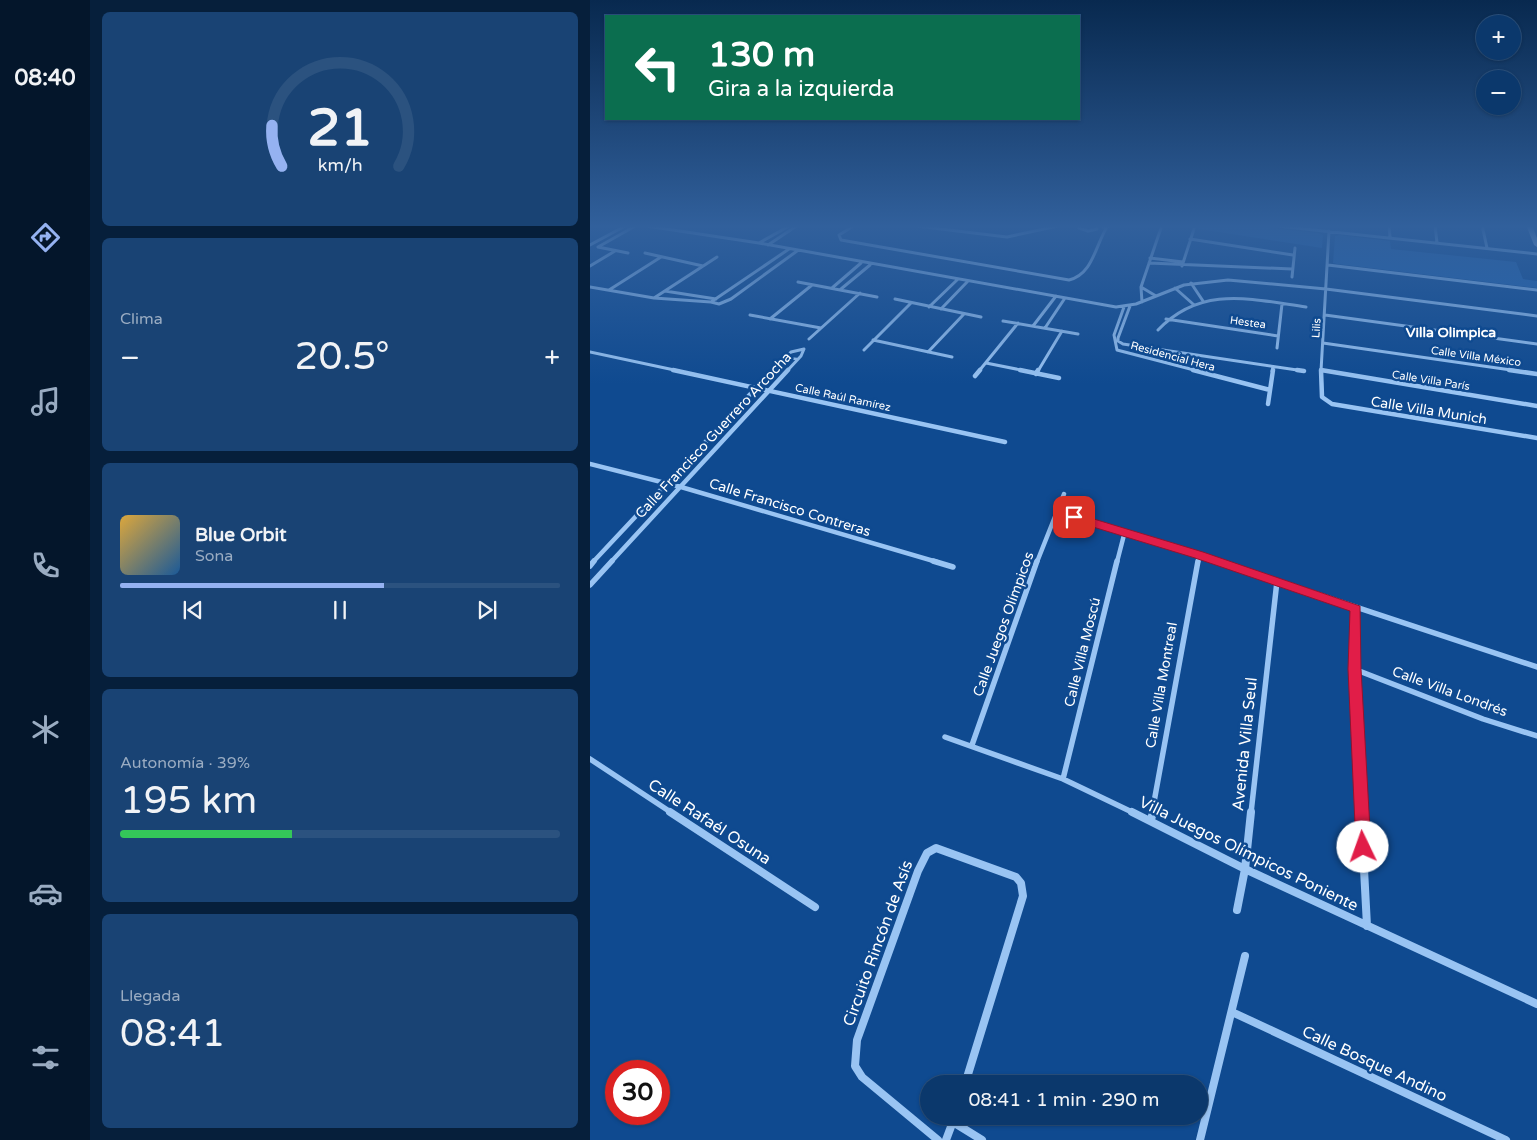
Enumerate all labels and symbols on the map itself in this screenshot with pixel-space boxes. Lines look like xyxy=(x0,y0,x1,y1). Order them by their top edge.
street label: Hestea xyxy=(1229,314,1267,331)
street label: Lilis xyxy=(1309,318,1324,338)
district label: Villa Olimpica xyxy=(1406,324,1496,341)
street label: Residencial Hera xyxy=(1129,339,1217,374)
street label: Calle Villa México xyxy=(1430,344,1522,369)
street label: Calle Francisco Guerrero Arcocha xyxy=(632,349,795,522)
street label: Calle Villa París xyxy=(1391,368,1471,393)
street label: Calle Raúl Ramírez xyxy=(794,381,892,414)
street label: Calle Villa Munich xyxy=(1370,393,1488,428)
street label: Calle Francisco Contreras xyxy=(707,475,873,540)
pin xyxy=(1053,496,1095,538)
street label: Calle Juegos Olímpicos xyxy=(969,549,1038,699)
street label: Calle Villa Moscú xyxy=(1061,596,1104,709)
street label: Calle Villa Montreal xyxy=(1142,621,1181,749)
street label: Calle Villa Londrés xyxy=(1390,663,1510,720)
street label: Avenida Villa Seul xyxy=(1228,676,1262,812)
street label: Calle Rafaél Osuna xyxy=(644,775,775,869)
street label: Villa Juegos Olímpicos Poniente xyxy=(1136,792,1361,916)
position arrow xyxy=(1336,820,1388,872)
street label: Circuito Rincón de Asís xyxy=(839,858,917,1029)
street label: Calle Bosque Andino xyxy=(1299,1021,1450,1106)
speed limit sign: 30 xyxy=(605,1060,670,1125)

